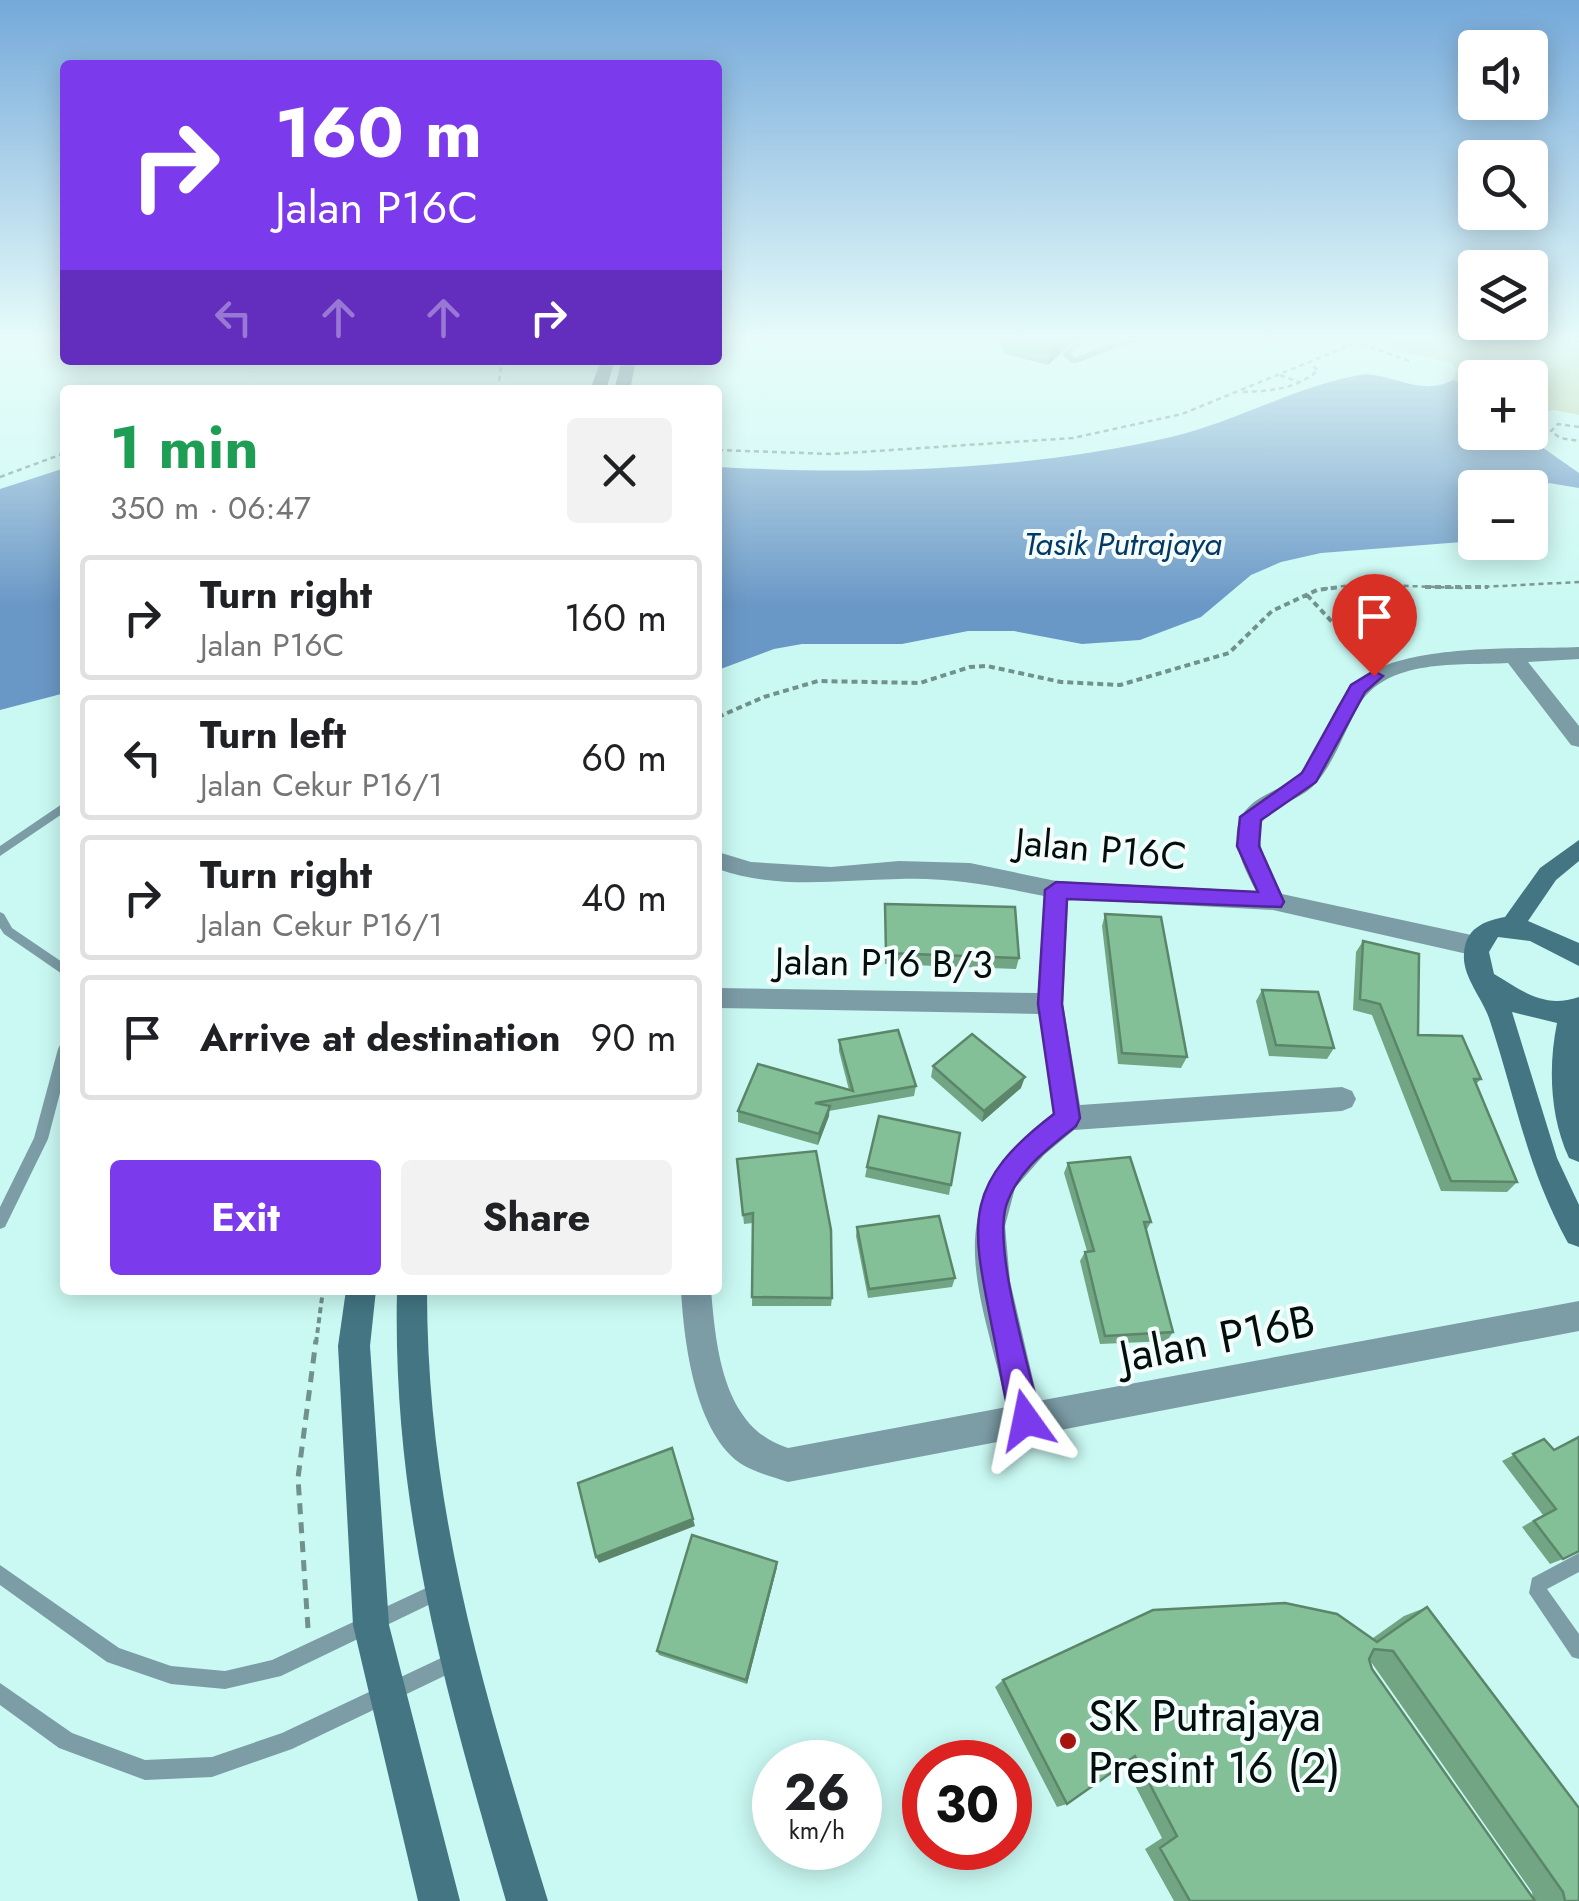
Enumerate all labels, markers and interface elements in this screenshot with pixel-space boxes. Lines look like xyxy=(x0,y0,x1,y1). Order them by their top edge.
map controls xyxy=(1458,30,1548,560)
button: sound xyxy=(1458,30,1548,120)
text: 160 m xyxy=(275,82,482,183)
icon: right xyxy=(110,100,240,230)
button: search xyxy=(1458,140,1548,230)
text: Jalan P16C xyxy=(275,175,478,240)
button: layers xyxy=(1458,250,1548,340)
icon: left xyxy=(206,290,261,345)
icon: ahead xyxy=(311,290,366,345)
icon: ahead xyxy=(416,290,471,345)
icon: right xyxy=(521,290,576,345)
button: + xyxy=(1458,360,1548,450)
text: 1 min xyxy=(110,404,259,491)
button: close xyxy=(567,418,672,523)
button: − xyxy=(1458,470,1548,560)
text: 350 m · 06:47 xyxy=(110,485,311,531)
water label: Tasik Putrajaya xyxy=(1024,521,1222,567)
text: Turn right xyxy=(200,567,372,622)
pin xyxy=(1332,574,1417,677)
icon: arrive xyxy=(1347,589,1402,644)
icon: right xyxy=(115,590,170,645)
text: 160 m xyxy=(564,590,667,645)
text: Jalan P16C xyxy=(200,622,345,668)
text: Turn left xyxy=(200,707,346,762)
icon: left xyxy=(115,730,170,785)
text: 60 m xyxy=(581,730,667,785)
text: Jalan Cekur P16/1 xyxy=(200,762,443,808)
street label: Jalan P16C xyxy=(1008,813,1189,883)
text: Turn right xyxy=(200,847,372,902)
icon: right xyxy=(115,870,170,925)
text: 40 m xyxy=(581,870,667,925)
text: Jalan Cekur P16/1 xyxy=(200,902,443,948)
street label: Jalan P16 B/3 xyxy=(770,933,993,992)
icon: arrive xyxy=(115,1010,170,1065)
text: Arrive at destination xyxy=(200,1010,561,1065)
text: 90 m xyxy=(591,1010,676,1065)
button: Exit xyxy=(110,1160,381,1275)
button: Share xyxy=(401,1160,672,1275)
street label: Jalan P16B xyxy=(1109,1288,1320,1390)
position arrow xyxy=(974,1368,1078,1472)
place label: SK Putrajaya Presint 16 (2) xyxy=(1088,1683,1341,1800)
marker: SK Putrajaya Presint 16 (2) xyxy=(1057,1730,1079,1752)
speed limit sign: 30 xyxy=(902,1740,1032,1870)
text: 26 xyxy=(784,1756,850,1829)
text: km/h xyxy=(789,1812,845,1848)

